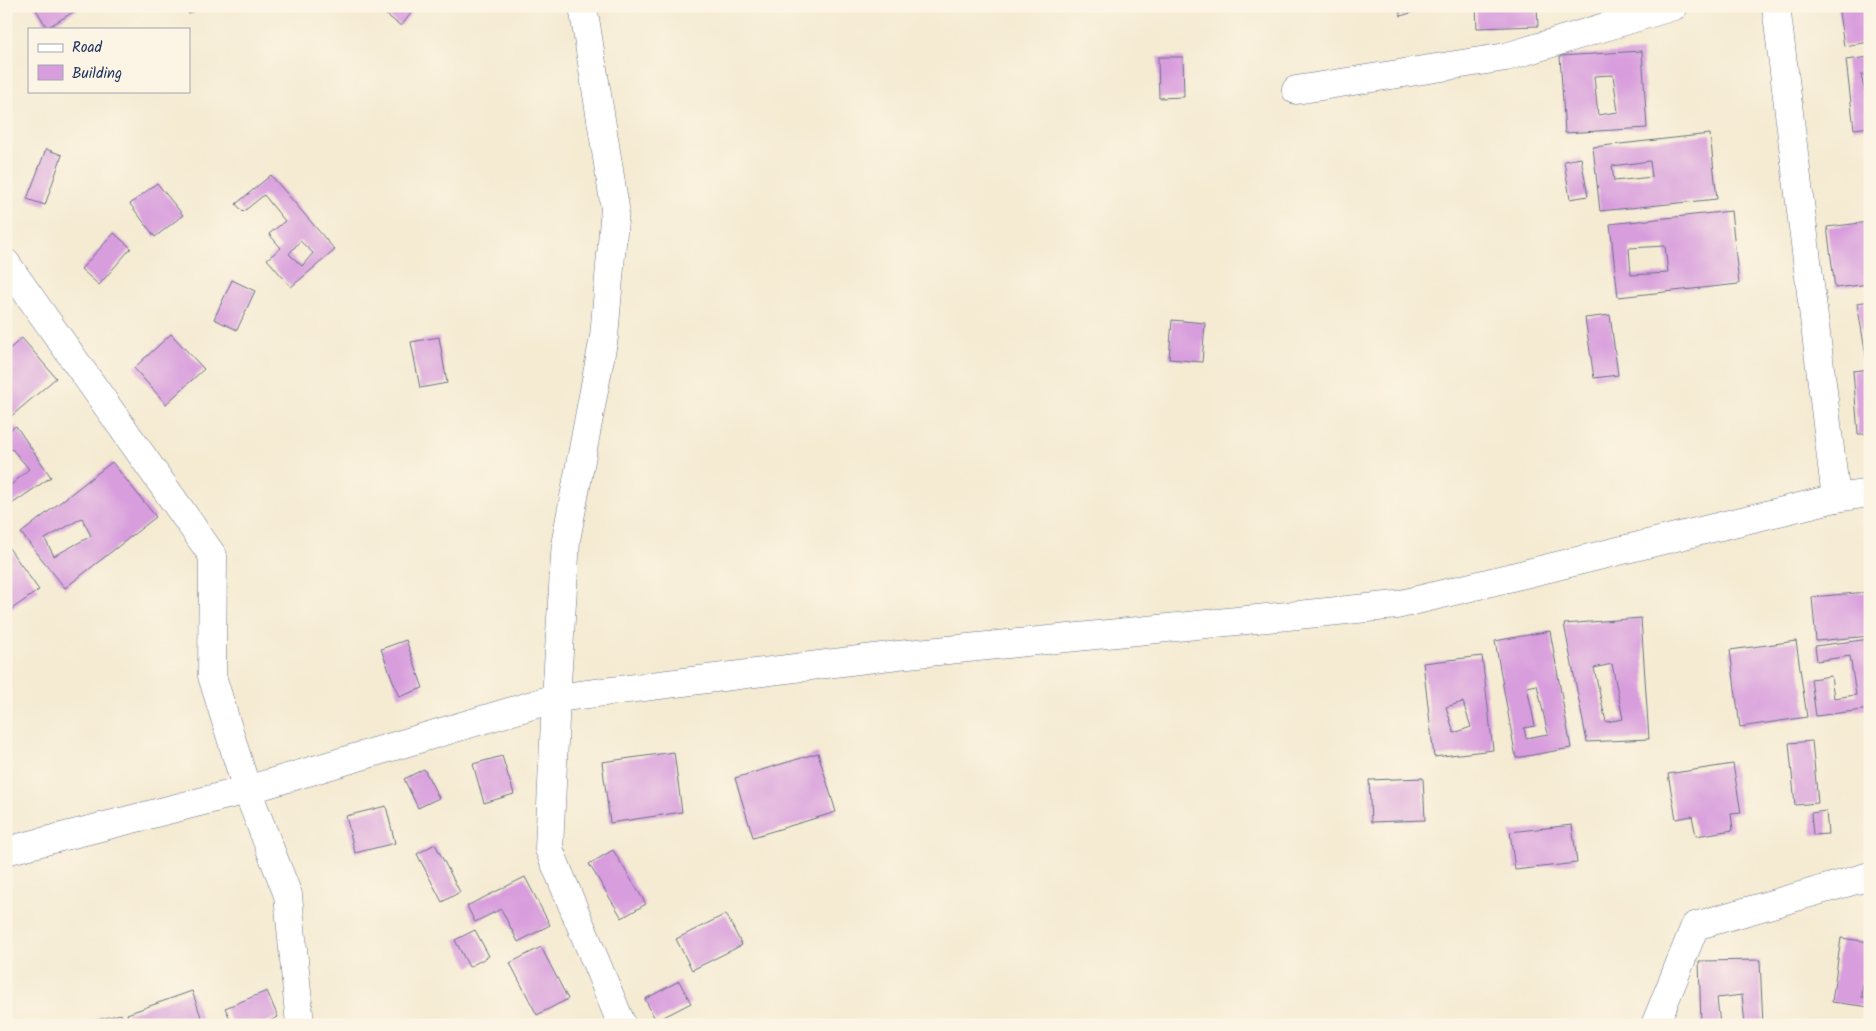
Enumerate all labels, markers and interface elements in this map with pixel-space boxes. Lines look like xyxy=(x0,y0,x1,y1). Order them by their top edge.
legend xyxy=(28,28,190,92)
text: Road xyxy=(72,36,103,60)
text: Building xyxy=(72,62,122,86)

